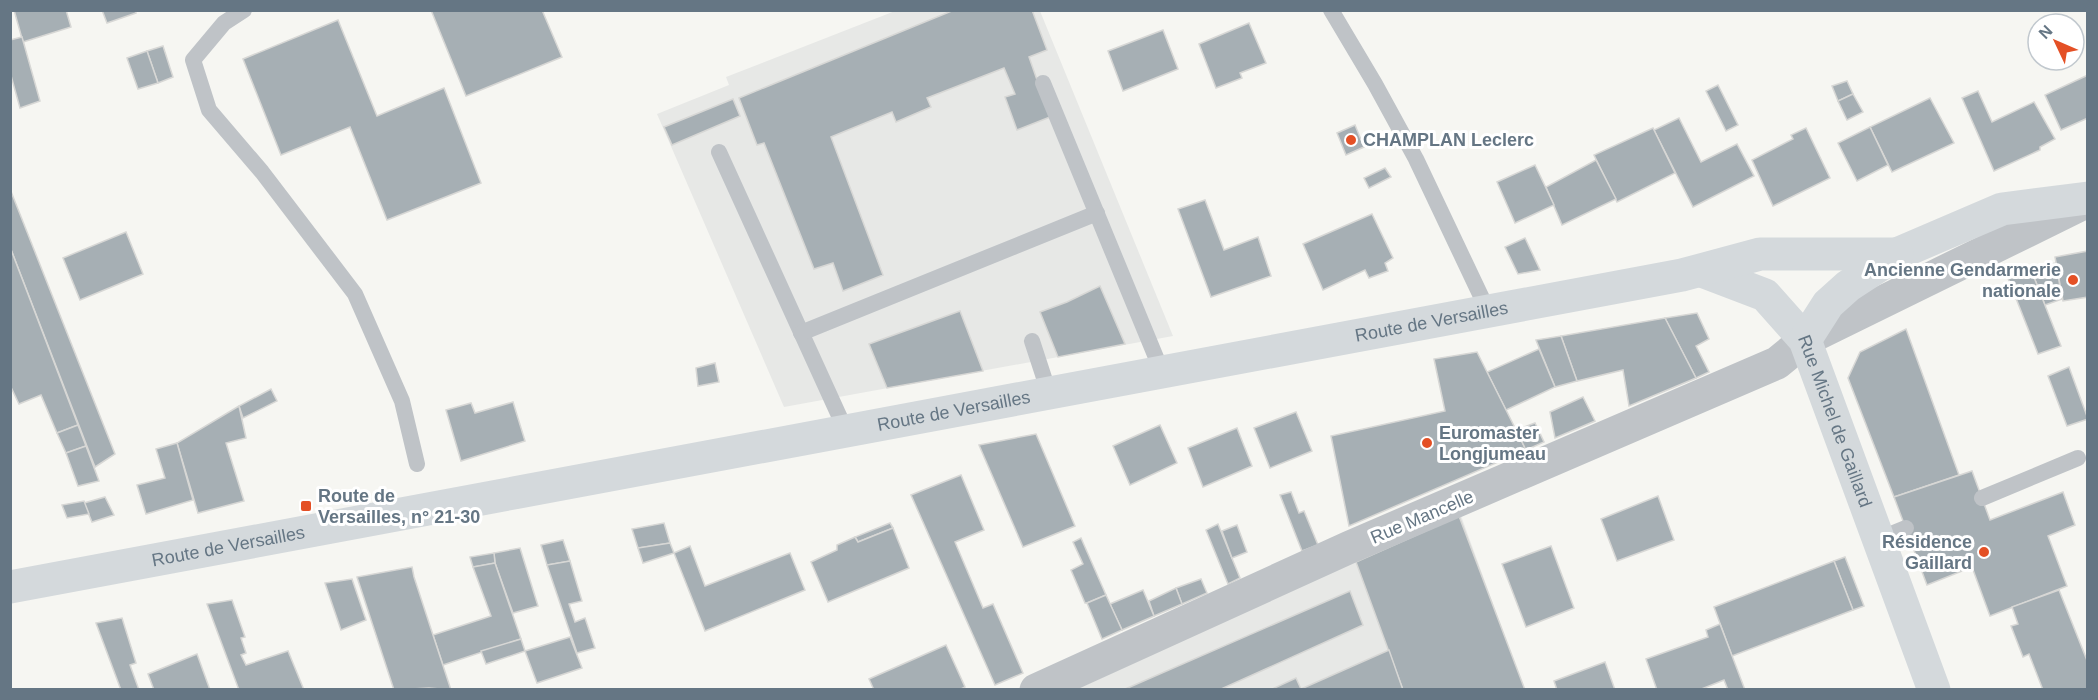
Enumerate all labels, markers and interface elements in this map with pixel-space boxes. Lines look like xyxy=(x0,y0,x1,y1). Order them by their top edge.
north arrow xyxy=(2026,12,2086,72)
text: N xyxy=(2035,22,2056,42)
place label: CHAMPLAN Leclerc xyxy=(1363,130,1534,150)
marker: CHAMPLAN Leclerc xyxy=(1344,133,1358,147)
place label: Ancienne Gendarmerie nationale xyxy=(1864,260,2061,301)
marker: Ancienne Gendarmerie nationale xyxy=(2066,273,2080,287)
street label: Route de Versailles xyxy=(1353,298,1510,346)
street label: Rue Michel de Gaillard xyxy=(1794,332,1876,510)
street label: Route de Versailles xyxy=(876,387,1032,435)
place label: Euromaster Longjumeau xyxy=(1439,423,1546,464)
marker: Euromaster Longjumeau xyxy=(1420,436,1434,450)
place label: Route de Versailles, n° 21-30 xyxy=(318,486,480,527)
street label: Rue Mancelle xyxy=(1367,486,1477,548)
marker: Route de Versailles, n° 21-30 xyxy=(299,499,313,513)
street label: Route de Versailles xyxy=(150,522,306,570)
place label: Résidence Gaillard xyxy=(1882,532,1972,573)
marker: Résidence Gaillard xyxy=(1977,545,1991,559)

